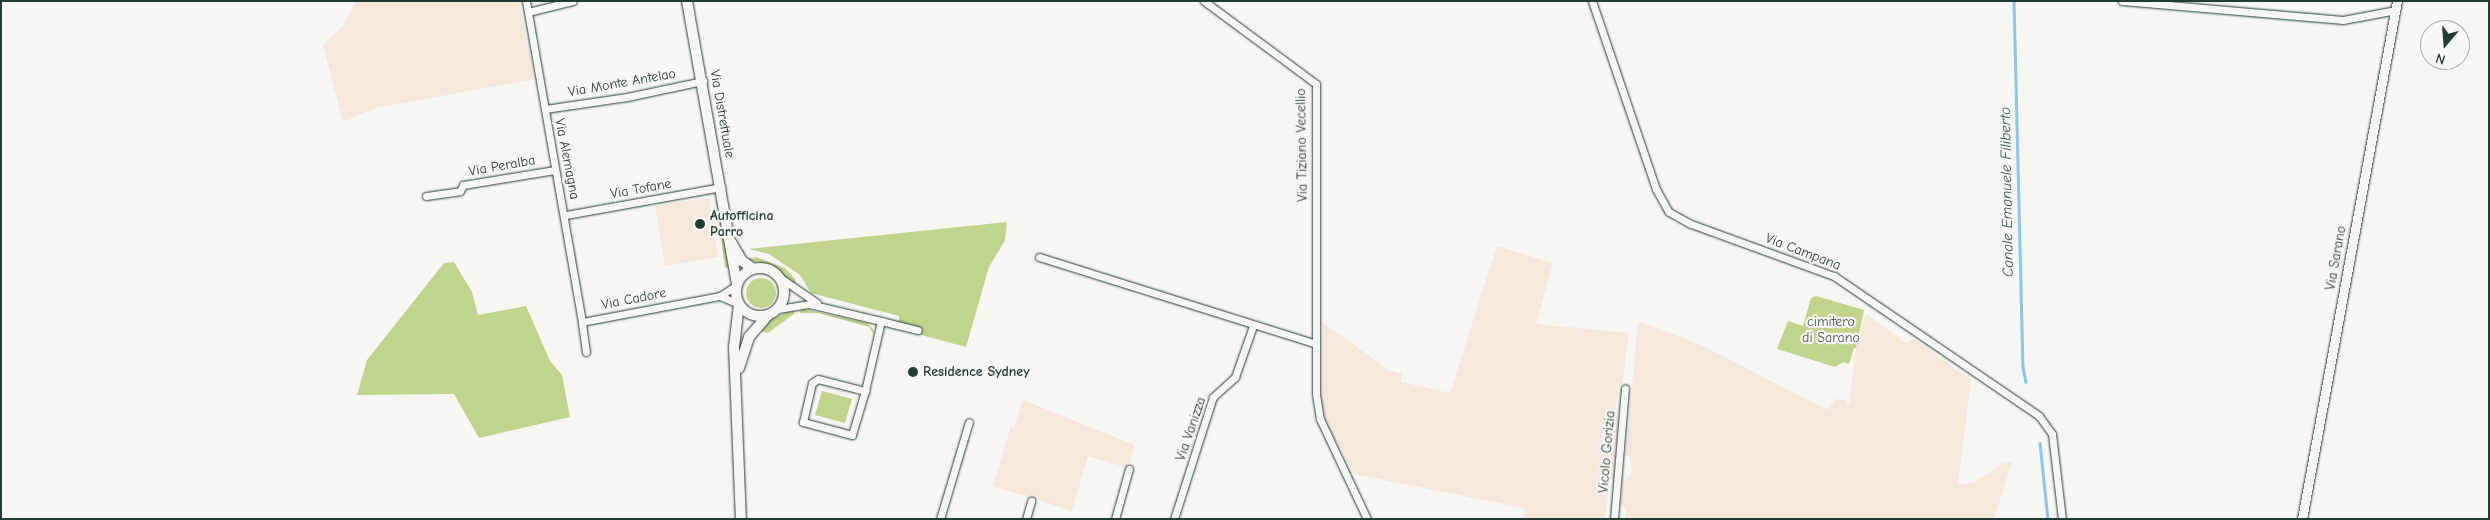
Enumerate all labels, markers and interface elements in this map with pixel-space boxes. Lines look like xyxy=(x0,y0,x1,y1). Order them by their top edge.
north arrow xyxy=(2420,20,2470,70)
text: N xyxy=(2434,49,2448,68)
street label: Via Monte Antelao xyxy=(567,65,677,101)
street label: Via Distrettuale xyxy=(706,69,738,159)
street label: Via Tiziano Vecellio xyxy=(1293,88,1311,202)
water label: Canale Emanuele Filiberto xyxy=(1997,107,2017,277)
street label: Via Alemagna xyxy=(551,117,583,201)
street label: Via Peralba xyxy=(467,152,537,180)
street label: Via Tofane xyxy=(609,175,673,203)
place label: Autofficina Parro xyxy=(710,208,773,240)
marker: Autofficina Parro xyxy=(694,218,706,230)
street label: Via Sarano xyxy=(2322,224,2350,292)
street label: Via Campana xyxy=(1763,230,1843,274)
street label: Via Cadore xyxy=(600,285,668,313)
park label: cimitero di Sarano xyxy=(1802,314,1860,347)
place label: Residence Sydney xyxy=(923,364,1030,380)
marker: Residence Sydney xyxy=(907,366,919,378)
street label: Via Vanizza xyxy=(1172,395,1210,463)
street label: Vicolo Gorizia xyxy=(1595,410,1619,494)

